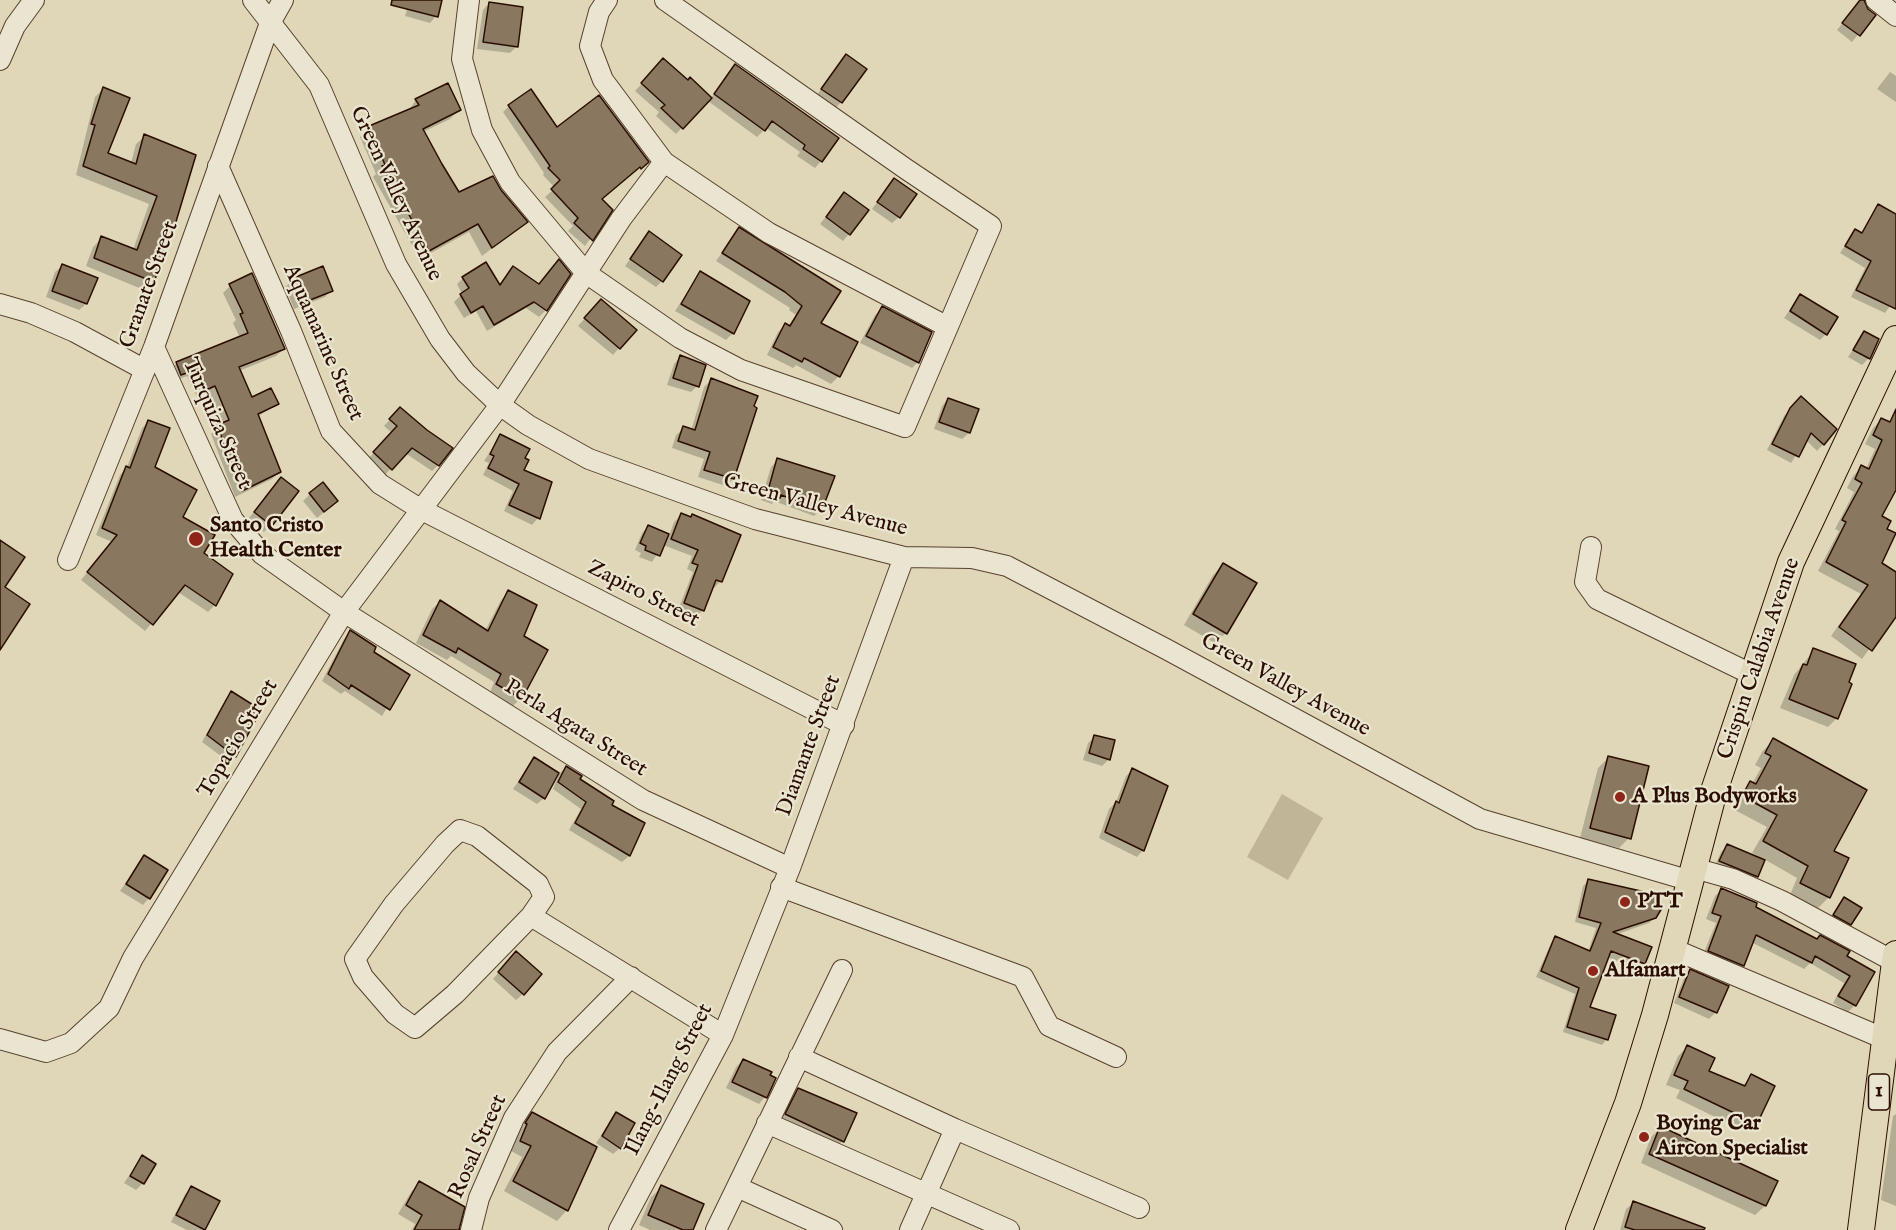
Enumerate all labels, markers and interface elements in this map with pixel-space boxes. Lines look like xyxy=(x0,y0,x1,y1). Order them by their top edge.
street label: Green Valley Avenue xyxy=(343,102,447,286)
street label: Granate Street xyxy=(115,218,185,352)
street label: Aquamarine Street xyxy=(276,261,368,425)
street label: Turquiza Street xyxy=(175,354,257,494)
street label: Green Valley Avenue xyxy=(720,469,910,543)
place label: Santo Cristo Health Center xyxy=(210,513,341,564)
marker: Santo Cristo Health Center xyxy=(187,530,205,548)
street label: Crispin Calabia Avenue xyxy=(1713,555,1807,763)
street label: Zapiro Street xyxy=(583,556,703,634)
street label: Green Valley Avenue xyxy=(1196,628,1374,744)
street label: Diamante Street xyxy=(772,672,848,820)
street label: Perla Agata Street xyxy=(499,674,651,784)
street label: Topacio Street xyxy=(193,675,285,803)
place label: A Plus Bodyworks xyxy=(1632,784,1797,810)
marker: A Plus Bodyworks xyxy=(1613,790,1627,804)
place label: PTT xyxy=(1637,889,1682,915)
marker: PTT xyxy=(1618,895,1632,909)
place label: Alfamart xyxy=(1605,958,1686,984)
marker: Alfamart xyxy=(1586,964,1600,978)
street label: Ilang-Ilang Street xyxy=(620,1000,720,1160)
road number: 1 xyxy=(1868,1074,1890,1110)
street label: Rosal Street xyxy=(444,1091,514,1203)
place label: Boying Car Aircon Specialist xyxy=(1656,1111,1808,1162)
marker: Boying Car Aircon Specialist xyxy=(1637,1130,1651,1144)

